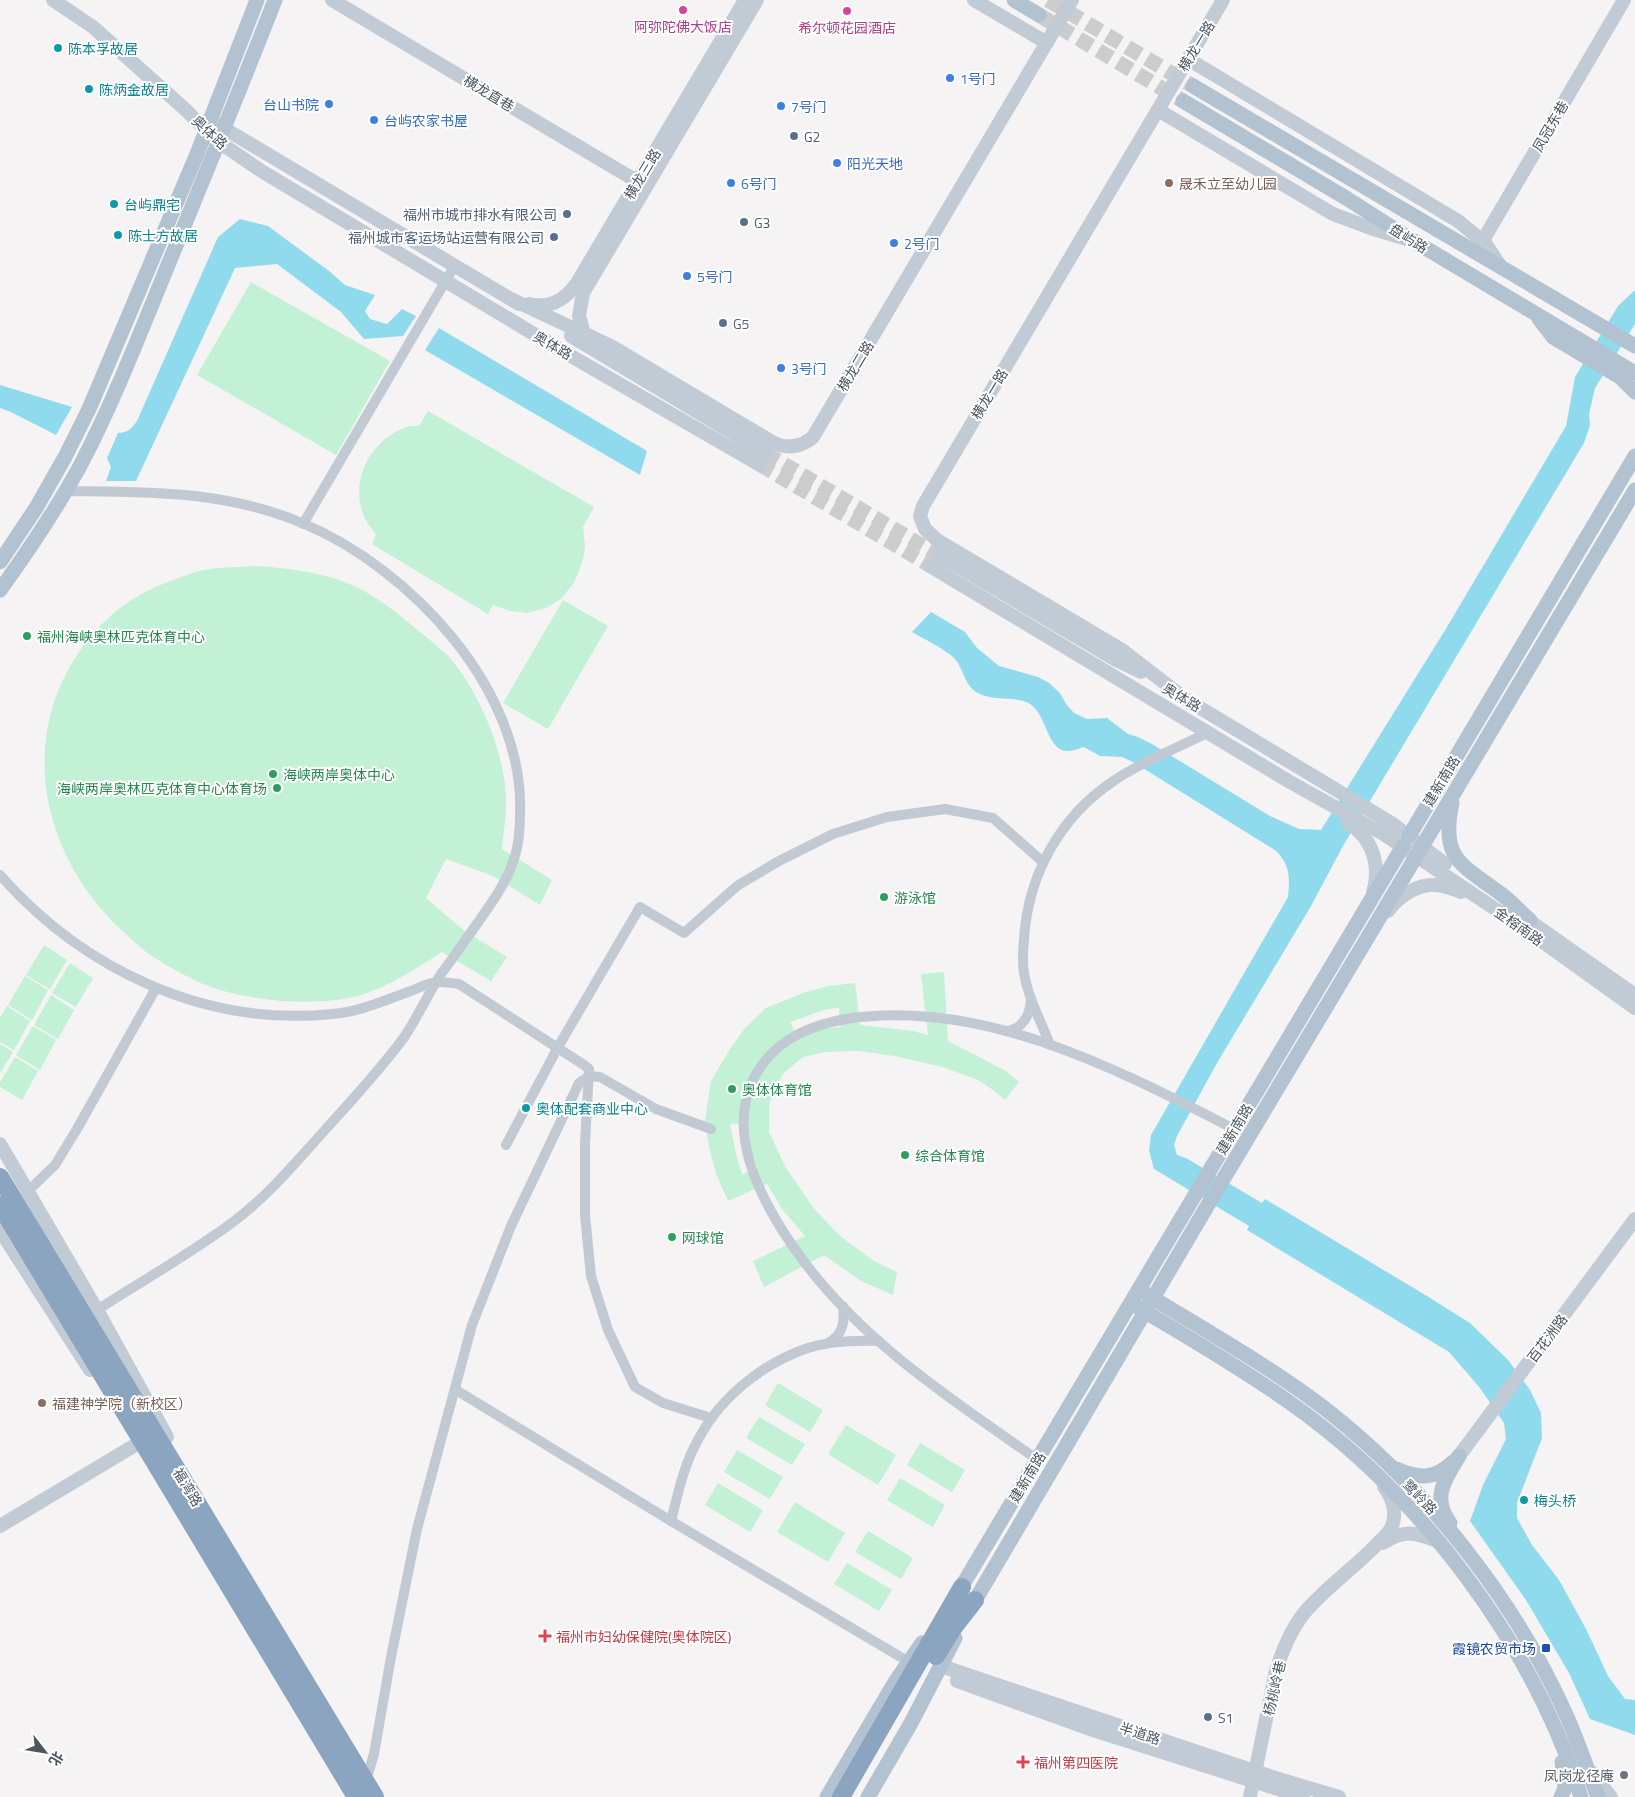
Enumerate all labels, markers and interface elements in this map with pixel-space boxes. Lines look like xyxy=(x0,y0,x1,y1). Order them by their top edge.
marker: 阿弥陀佛大饭店 xyxy=(677,4,689,16)
marker: 希尔顿花园酒店 xyxy=(841,5,853,17)
place label: 阿弥陀佛大饭店 xyxy=(634,16,732,37)
place label: 希尔顿花园酒店 xyxy=(798,17,896,38)
street label: 横龙一路 xyxy=(1173,17,1219,75)
place label: 陈本孚故居 xyxy=(68,38,138,59)
marker: 陈本孚故居 xyxy=(52,42,64,54)
place label: 1号门 xyxy=(960,68,996,89)
street label: 横龙直巷 xyxy=(460,70,518,116)
marker: 1号门 xyxy=(944,72,956,84)
place label: 陈炳金故居 xyxy=(99,79,169,100)
marker: 陈炳金故居 xyxy=(83,83,95,95)
place label: 台山书院 xyxy=(263,94,319,115)
place label: 7号门 xyxy=(791,96,827,117)
street label: 凤冠东巷 xyxy=(1527,97,1573,155)
marker: 台山书院 xyxy=(323,98,335,110)
marker: 7号门 xyxy=(775,100,787,112)
street label: 奥体路 xyxy=(187,110,233,154)
place label: 台屿农家书屋 xyxy=(384,110,468,131)
marker: 台屿农家书屋 xyxy=(368,114,380,126)
place label: G2 xyxy=(804,126,820,147)
marker: G2 xyxy=(788,130,800,142)
street label: 横龙三路 xyxy=(619,145,665,203)
place label: 阳光天地 xyxy=(847,153,903,174)
marker: 阳光天地 xyxy=(831,157,843,169)
place label: 6号门 xyxy=(741,173,777,194)
place label: 晟禾立至幼儿园 xyxy=(1179,173,1277,194)
marker: 6号门 xyxy=(725,177,737,189)
marker: 晟禾立至幼儿园 xyxy=(1163,177,1175,189)
place label: 台屿鼎宅 xyxy=(124,194,180,215)
marker: 台屿鼎宅 xyxy=(108,198,120,210)
place label: 福州市城市排水有限公司 xyxy=(403,204,557,225)
marker: 福州市城市排水有限公司 xyxy=(561,208,573,220)
place label: G3 xyxy=(754,212,770,233)
marker: G3 xyxy=(738,216,750,228)
street label: 盘屿路 xyxy=(1386,218,1432,258)
place label: 陈士方故居 xyxy=(128,225,198,246)
place label: 福州城市客运场站运营有限公司 xyxy=(348,227,544,248)
marker: 陈士方故居 xyxy=(112,229,124,241)
marker: 福州城市客运场站运营有限公司 xyxy=(548,231,560,243)
place label: 2号门 xyxy=(904,233,940,254)
marker: 2号门 xyxy=(888,237,900,249)
place label: 5号门 xyxy=(697,266,733,287)
marker: 5号门 xyxy=(681,270,693,282)
place label: G5 xyxy=(733,313,750,334)
marker: G5 xyxy=(717,317,729,329)
street label: 奥体路 xyxy=(530,325,576,365)
street label: 横龙二路 xyxy=(832,337,878,395)
place label: 3号门 xyxy=(791,358,827,379)
marker: 3号门 xyxy=(775,362,787,374)
street label: 横龙一路 xyxy=(966,365,1012,423)
place label: 福州海峡奥林匹克体育中心 xyxy=(37,626,205,647)
marker: 福州海峡奥林匹克体育中心 xyxy=(21,630,33,642)
street label: 奥体路 xyxy=(1159,677,1205,717)
street label: 建新南路 xyxy=(1418,752,1464,810)
place label: 海峡两岸奥体中心 xyxy=(283,764,395,785)
marker: 海峡两岸奥体中心 xyxy=(267,768,279,780)
place label: 海峡两岸奥林匹克体育中心体育场 xyxy=(57,778,267,799)
marker: 海峡两岸奥林匹克体育中心体育场 xyxy=(271,782,283,794)
place label: 游泳馆 xyxy=(894,887,936,908)
marker: 游泳馆 xyxy=(878,891,890,903)
street label: 金榕南路 xyxy=(1490,901,1548,951)
place label: 奥体体育馆 xyxy=(742,1079,812,1100)
marker: 奥体体育馆 xyxy=(726,1083,738,1095)
place label: 奥体配套商业中心 xyxy=(536,1098,648,1119)
street label: 建新南路 xyxy=(1211,1100,1257,1158)
marker: 奥体配套商业中心 xyxy=(520,1102,532,1114)
place label: 综合体育馆 xyxy=(915,1145,985,1166)
marker: 综合体育馆 xyxy=(899,1149,911,1161)
place label: 网球馆 xyxy=(682,1227,724,1248)
marker: 网球馆 xyxy=(666,1231,678,1243)
street label: 百花洲路 xyxy=(1522,1309,1572,1367)
place label: 福建神学院（新校区） xyxy=(52,1393,192,1414)
marker: 福建神学院（新校区） xyxy=(36,1397,48,1409)
street label: 建新南路 xyxy=(1004,1448,1050,1506)
street label: 福湾路 xyxy=(168,1464,208,1510)
street label: 鹭岭路 xyxy=(1398,1475,1442,1519)
place label: 梅头桥 xyxy=(1534,1490,1576,1511)
marker: 梅头桥 xyxy=(1518,1494,1530,1506)
place label: 福州市妇幼保健院(奥体院区) xyxy=(556,1626,731,1647)
marker: 福州市妇幼保健院(奥体院区) xyxy=(538,1629,552,1643)
place label: 霞镜农贸市场 xyxy=(1452,1638,1536,1659)
marker: 霞镜农贸市场 xyxy=(1540,1642,1552,1654)
street label: 杨桃岭巷 xyxy=(1257,1658,1291,1718)
place label: S1 xyxy=(1218,1707,1233,1728)
marker: S1 xyxy=(1202,1711,1214,1723)
street label: 半道路 xyxy=(1117,1717,1163,1749)
north arrow xyxy=(20,1727,70,1777)
text: 北 xyxy=(44,1748,69,1770)
place label: 福州第四医院 xyxy=(1034,1752,1118,1773)
marker: 福州第四医院 xyxy=(1016,1755,1030,1769)
place label: 凤岗龙径庵 xyxy=(1544,1765,1614,1786)
marker: 凤岗龙径庵 xyxy=(1618,1769,1630,1781)

